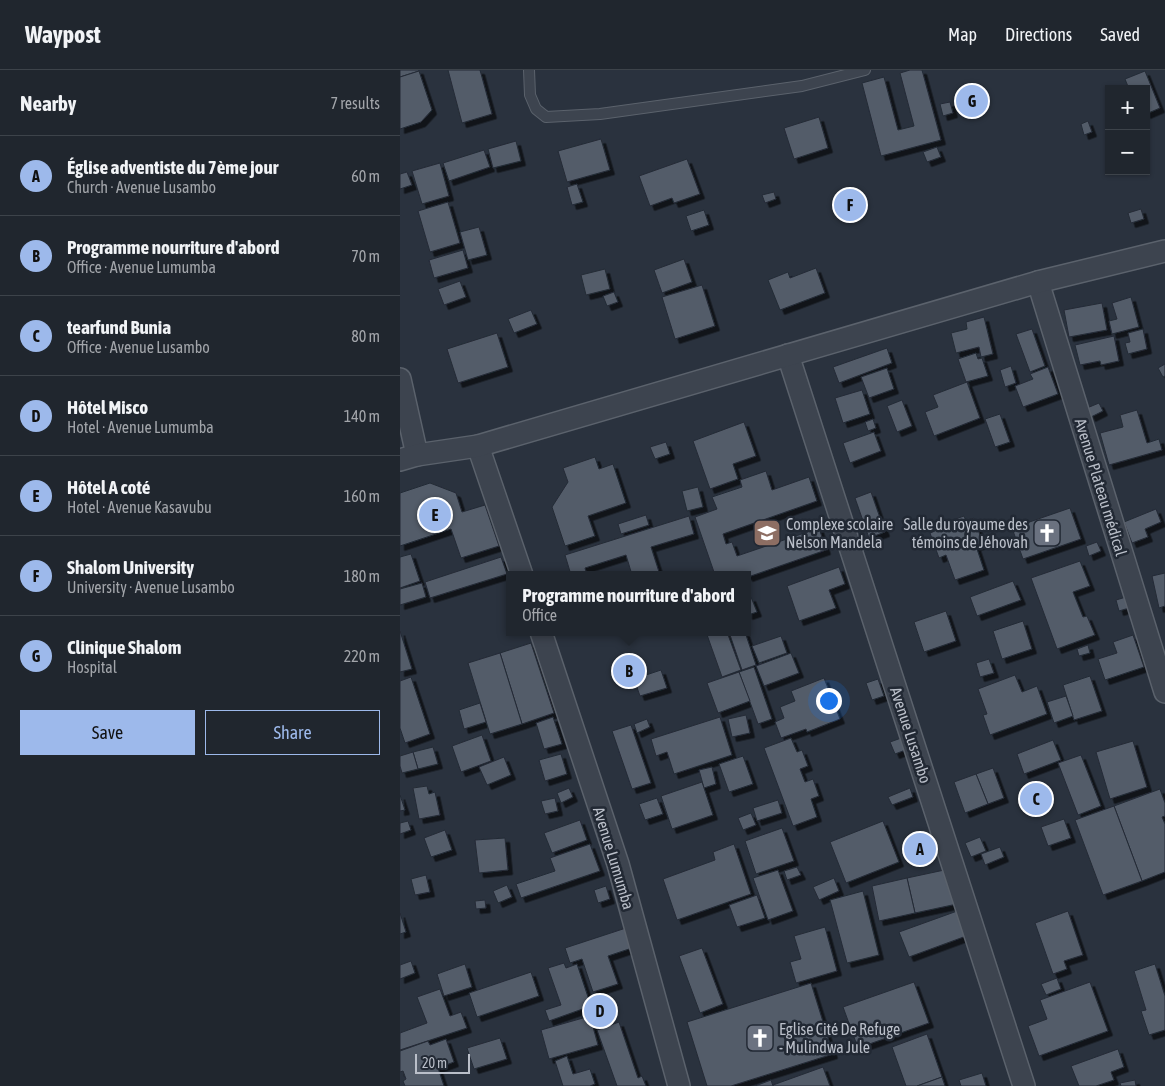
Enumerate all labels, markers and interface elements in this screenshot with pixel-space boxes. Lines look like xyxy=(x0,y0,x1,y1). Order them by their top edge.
text: Waypost xyxy=(25,21,101,48)
text: Map xyxy=(948,24,977,45)
text: Directions xyxy=(1005,24,1072,45)
text: Saved xyxy=(1100,24,1140,45)
pin: G xyxy=(956,82,988,120)
map controls xyxy=(1105,85,1150,175)
button: + xyxy=(1105,85,1150,130)
text: Nearby xyxy=(20,91,76,115)
text: 7 results xyxy=(330,94,380,112)
button: − xyxy=(1105,130,1150,175)
text: Église adventiste du 7ème jour xyxy=(67,156,278,178)
text: A xyxy=(32,167,40,185)
text: 60 m xyxy=(351,167,380,185)
text: Church · Avenue Lusambo xyxy=(67,178,216,196)
pin: F xyxy=(834,186,866,224)
text: Programme nourriture d'abord xyxy=(67,236,280,258)
text: B xyxy=(32,247,40,265)
text: 70 m xyxy=(351,247,380,265)
text: Office · Avenue Lumumba xyxy=(67,258,216,276)
text: tearfund Bunia xyxy=(67,316,171,338)
text: C xyxy=(32,327,40,345)
text: 80 m xyxy=(351,327,380,345)
text: Office · Avenue Lusambo xyxy=(67,338,210,356)
text: Hôtel Misco xyxy=(67,396,148,418)
text: D xyxy=(32,407,40,425)
text: 140 m xyxy=(344,407,380,425)
street label: Avenue Plateau médical xyxy=(1072,416,1131,559)
text: Hotel · Avenue Lumumba xyxy=(67,418,214,436)
text: Hôtel A coté xyxy=(67,476,150,498)
text: E xyxy=(33,487,39,505)
text: 160 m xyxy=(344,487,380,505)
pin: E xyxy=(419,496,451,534)
text: Hotel · Avenue Kasavubu xyxy=(67,498,212,516)
place label: Complexe scolaire Nelson Mandela xyxy=(786,515,893,551)
place label: Salle du royaume des témoins de Jéhovah xyxy=(903,515,1028,551)
school or university icon: Complexe scolaire Nelson Mandela xyxy=(752,518,782,548)
church icon: Salle du royaume des témoins de Jéhovah xyxy=(1032,518,1062,548)
text: Shalom University xyxy=(67,556,194,578)
text: F xyxy=(33,567,39,585)
text: 180 m xyxy=(344,567,380,585)
popup xyxy=(506,571,751,636)
text: University · Avenue Lusambo xyxy=(67,578,235,596)
text: Programme nourriture d'abord xyxy=(522,584,735,606)
text: Office xyxy=(522,606,557,624)
text: Clinique Shalom xyxy=(67,636,181,658)
text: G xyxy=(32,647,40,665)
text: 220 m xyxy=(344,647,380,665)
pin: B xyxy=(613,652,645,690)
text: Hospital xyxy=(67,658,117,676)
street label: Avenue Lusambo xyxy=(887,685,935,785)
your location xyxy=(816,688,842,714)
button: Save xyxy=(20,710,195,755)
button: Share xyxy=(205,710,380,755)
pin: C xyxy=(1020,780,1052,818)
street label: Avenue Lumumba xyxy=(590,805,638,911)
pin: A xyxy=(904,830,936,868)
pin: D xyxy=(584,992,616,1030)
place label: Eglise Cité De Refuge - Mulindwa Jule xyxy=(779,1020,900,1056)
church icon: Eglise Cité De Refuge - Mulindwa Jule xyxy=(745,1023,775,1053)
scale bar xyxy=(415,1051,470,1074)
text: 20 m xyxy=(422,1055,447,1071)

